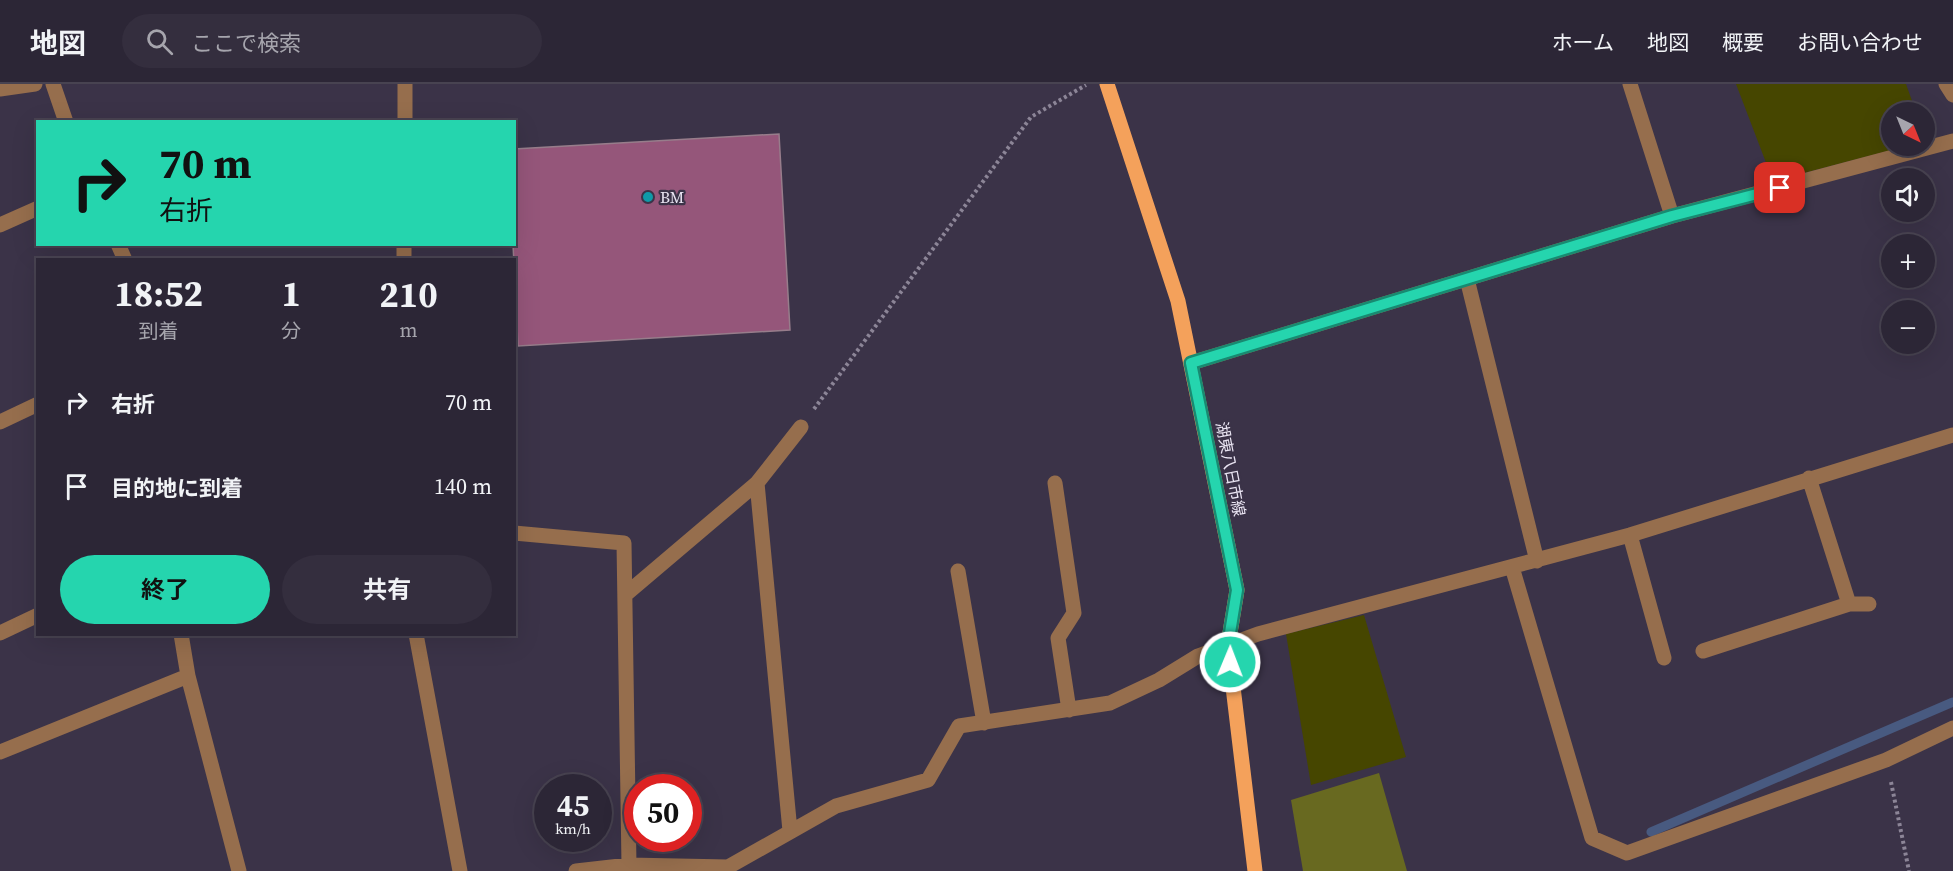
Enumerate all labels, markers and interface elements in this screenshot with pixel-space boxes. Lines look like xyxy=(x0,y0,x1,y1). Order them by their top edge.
search box xyxy=(122,14,542,68)
text: 地図 xyxy=(30,24,86,62)
icon: search xyxy=(143,25,176,58)
text: ここで検索 xyxy=(191,28,301,58)
text: ホーム xyxy=(1552,28,1614,57)
text: 地図 xyxy=(1647,28,1689,57)
text: 概要 xyxy=(1722,28,1764,57)
text: お問い合わせ xyxy=(1797,28,1923,57)
north arrow xyxy=(1881,102,1935,156)
map controls xyxy=(1881,102,1935,354)
text: 70 m xyxy=(159,134,252,192)
icon: right xyxy=(60,144,138,222)
pin xyxy=(1754,162,1805,213)
button: sound xyxy=(1881,168,1935,222)
icon: arrive xyxy=(1763,171,1796,204)
place label: BM xyxy=(660,186,684,208)
marker: BM xyxy=(641,190,655,204)
text: 右折 xyxy=(159,192,213,229)
button: + xyxy=(1881,234,1935,288)
text: 18:52 xyxy=(114,269,203,318)
text: 1 xyxy=(281,269,301,318)
text: 210 xyxy=(379,270,438,319)
button: − xyxy=(1881,300,1935,354)
text: m xyxy=(400,316,418,344)
text: 到着 xyxy=(139,317,179,345)
text: 分 xyxy=(281,317,301,345)
icon: right xyxy=(60,386,93,419)
text: 70 m xyxy=(445,387,492,417)
text: 右折 xyxy=(111,389,155,419)
street label: 湖東八日市線 xyxy=(1211,420,1251,518)
icon: arrive xyxy=(60,470,93,503)
text: 140 m xyxy=(434,471,492,501)
text: 目的地に到着 xyxy=(111,473,243,503)
button: 終了 xyxy=(60,555,270,624)
button: 共有 xyxy=(282,555,492,624)
position arrow xyxy=(1198,630,1262,694)
speed limit sign: 50 xyxy=(624,774,702,852)
text: 45 xyxy=(557,785,589,826)
text: km/h xyxy=(555,818,591,839)

